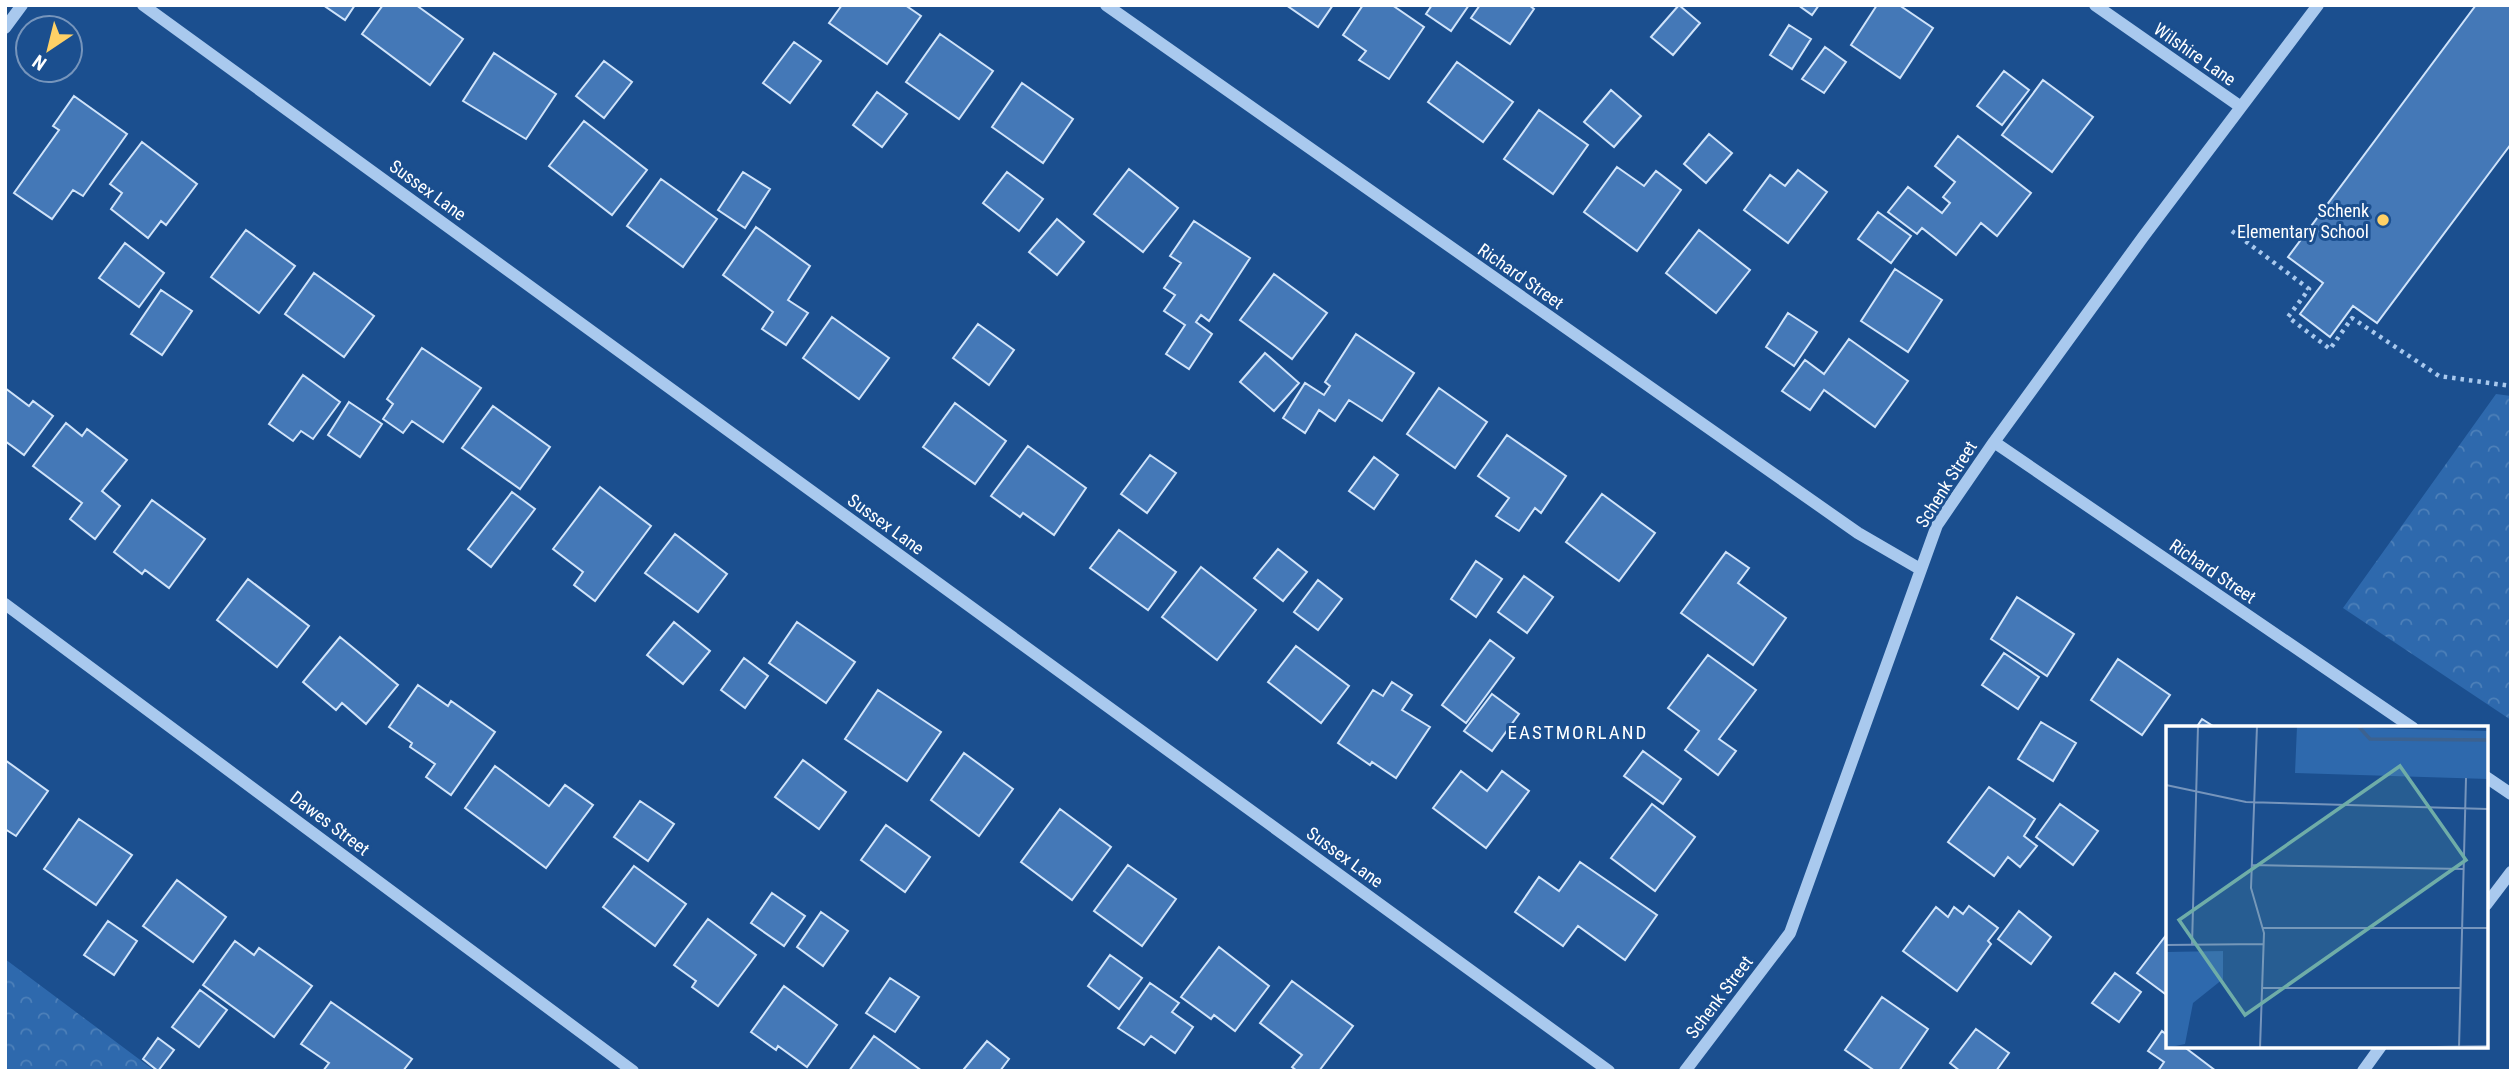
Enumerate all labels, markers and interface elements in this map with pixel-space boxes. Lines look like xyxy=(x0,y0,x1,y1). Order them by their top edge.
north arrow xyxy=(14,14,84,84)
street label: Wilshire Lane xyxy=(2150,18,2240,90)
text: N xyxy=(28,50,51,75)
street label: Sussex Lane xyxy=(386,155,470,225)
place label: Schenk Elementary School xyxy=(2237,200,2369,242)
marker: Schenk Elementary School xyxy=(2375,212,2391,228)
street label: Richard Street xyxy=(1474,239,1568,313)
street label: Schenk Street xyxy=(1911,437,1981,531)
street label: Sussex Lane xyxy=(844,489,928,559)
street label: Richard Street xyxy=(2166,534,2260,608)
district label: EASTMORLAND xyxy=(1508,721,1648,744)
inset map xyxy=(2166,726,2488,1048)
street label: Dawes Street xyxy=(286,786,374,860)
street label: Sussex Lane xyxy=(1303,822,1387,892)
street label: Schenk Street xyxy=(1681,952,1757,1042)

